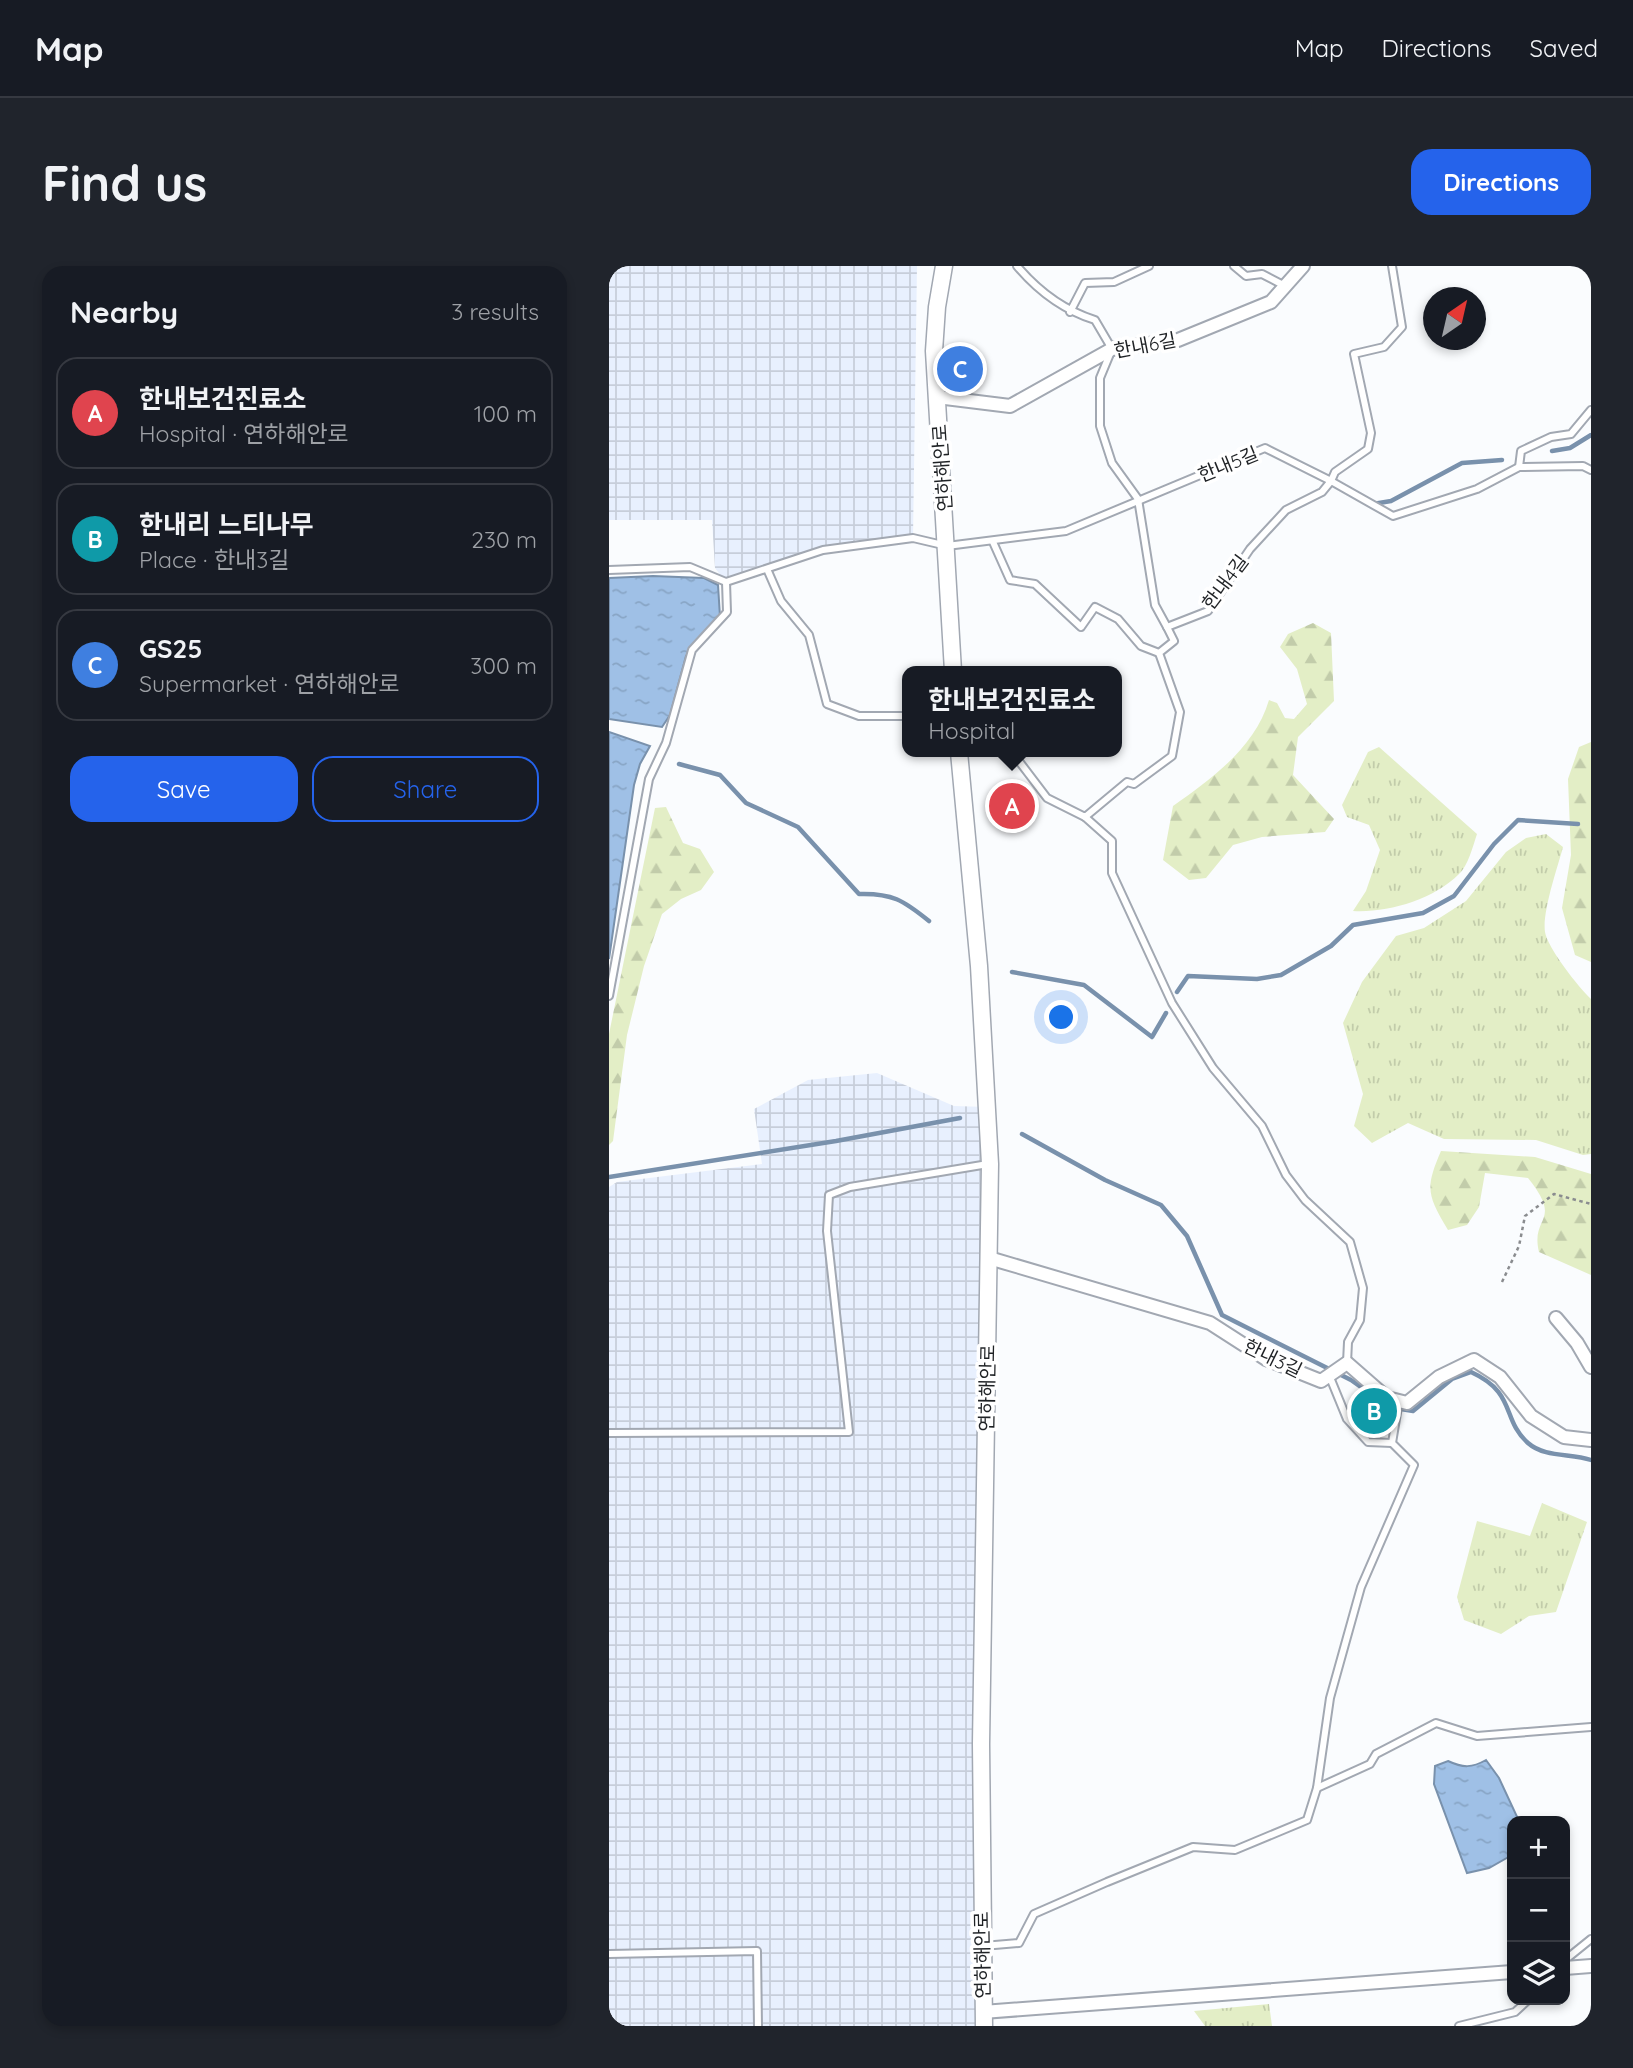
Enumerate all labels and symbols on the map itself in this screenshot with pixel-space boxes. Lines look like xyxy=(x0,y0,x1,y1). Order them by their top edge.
north arrow xyxy=(1423,287,1486,350)
street label: 한내6길 xyxy=(1112,327,1178,363)
pin: C xyxy=(937,343,983,395)
street label: 연하해안로 xyxy=(927,424,957,512)
street label: 한내5길 xyxy=(1194,441,1262,487)
street label: 한내4길 xyxy=(1197,550,1253,614)
pin: A xyxy=(989,780,1035,832)
your location xyxy=(1044,1000,1078,1034)
street label: 한내3길 xyxy=(1240,1334,1306,1382)
street label: 연하해안로 xyxy=(974,1344,1000,1432)
pin: B xyxy=(1351,1385,1397,1437)
street label: 연하해안로 xyxy=(969,1911,995,1999)

